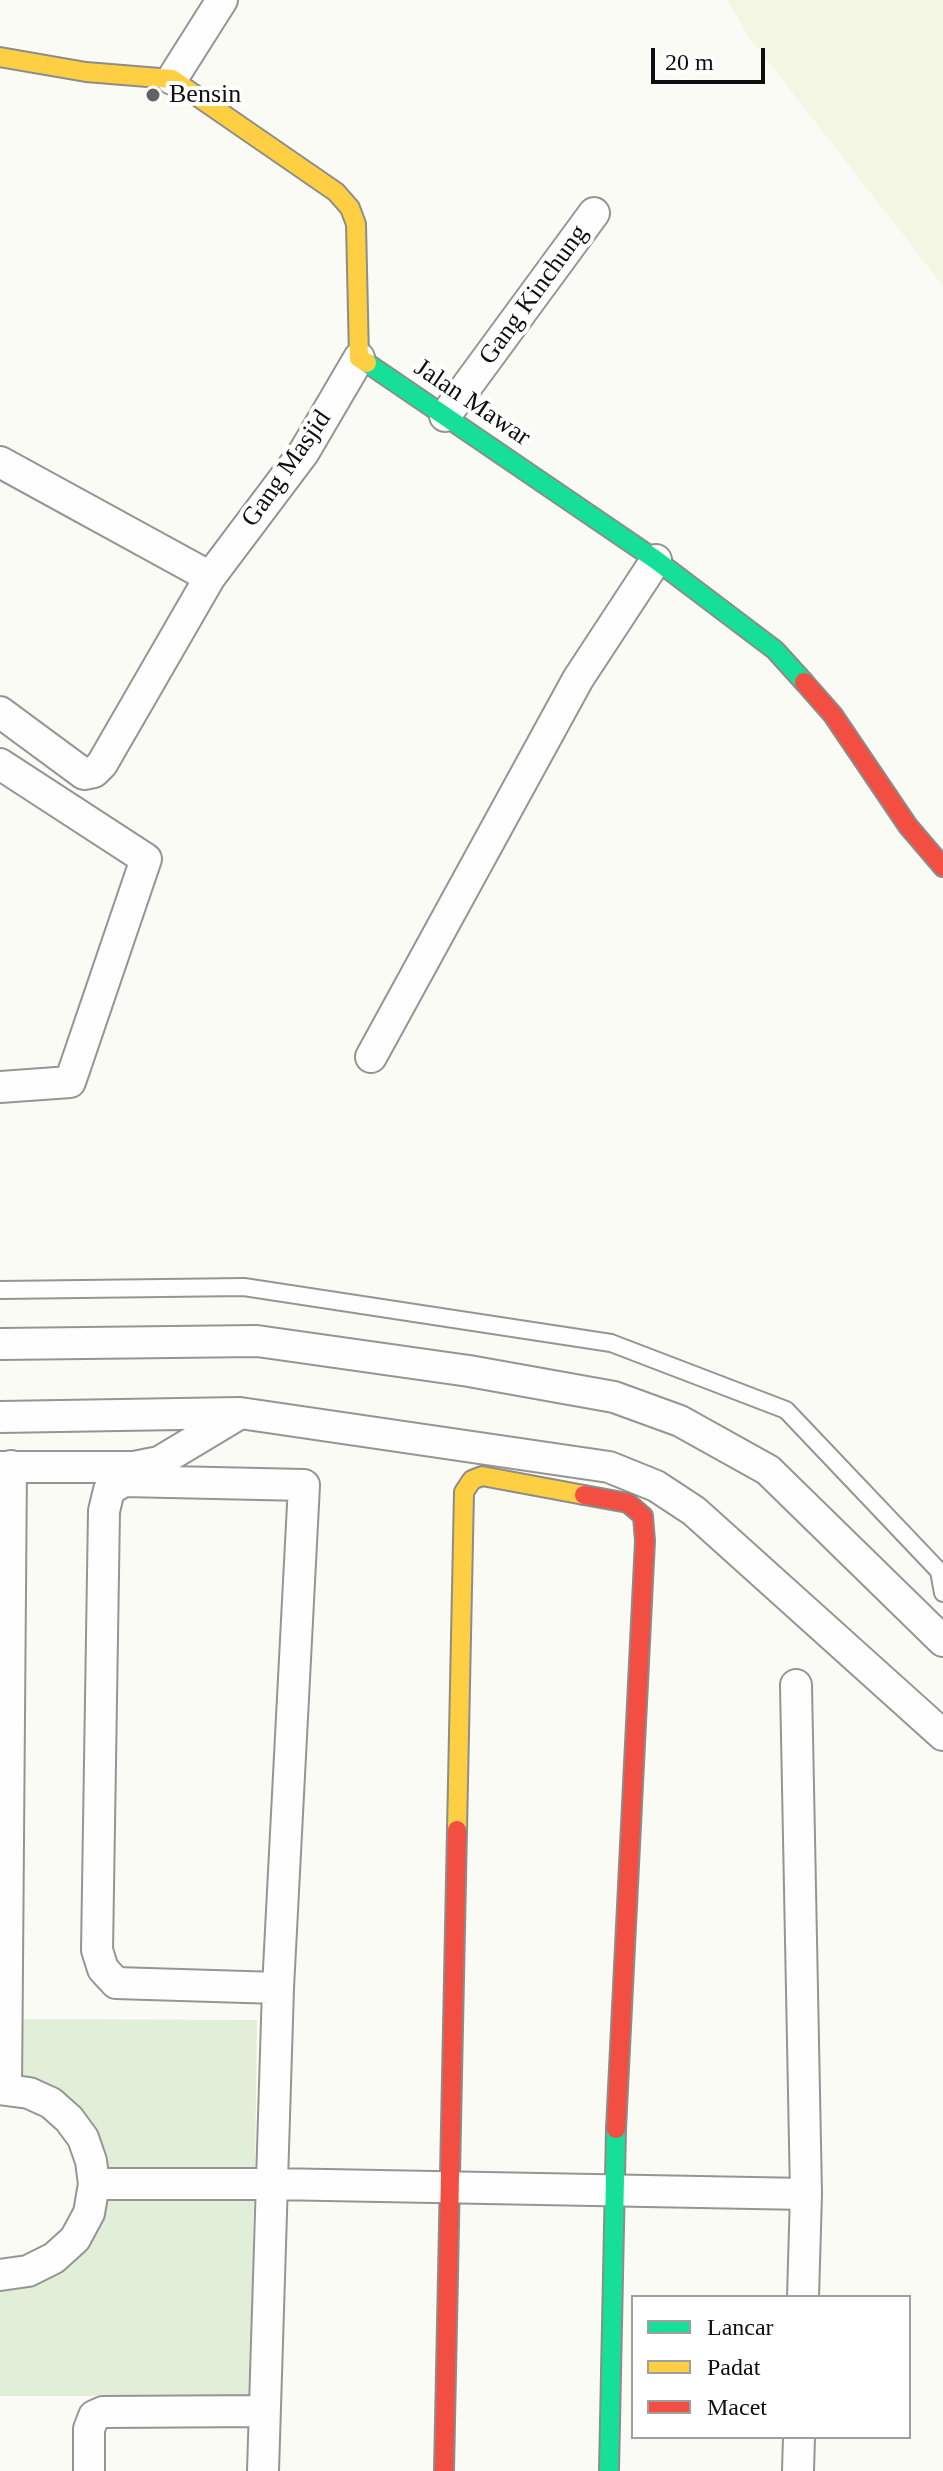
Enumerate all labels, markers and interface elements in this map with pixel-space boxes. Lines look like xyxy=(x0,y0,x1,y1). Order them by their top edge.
scale bar xyxy=(655,32,769,82)
text: 20 m xyxy=(665,49,714,75)
place label: Bensin xyxy=(169,79,241,111)
marker: Bensin xyxy=(144,86,162,104)
street label: Gang Kinchung xyxy=(473,219,595,371)
street label: Jalan Mawar xyxy=(408,353,536,453)
street label: Gang Masjid xyxy=(235,405,339,533)
legend xyxy=(631,2295,911,2439)
text: Lancar xyxy=(707,2314,774,2340)
text: Padat xyxy=(707,2354,760,2380)
text: Macet xyxy=(707,2394,767,2420)

